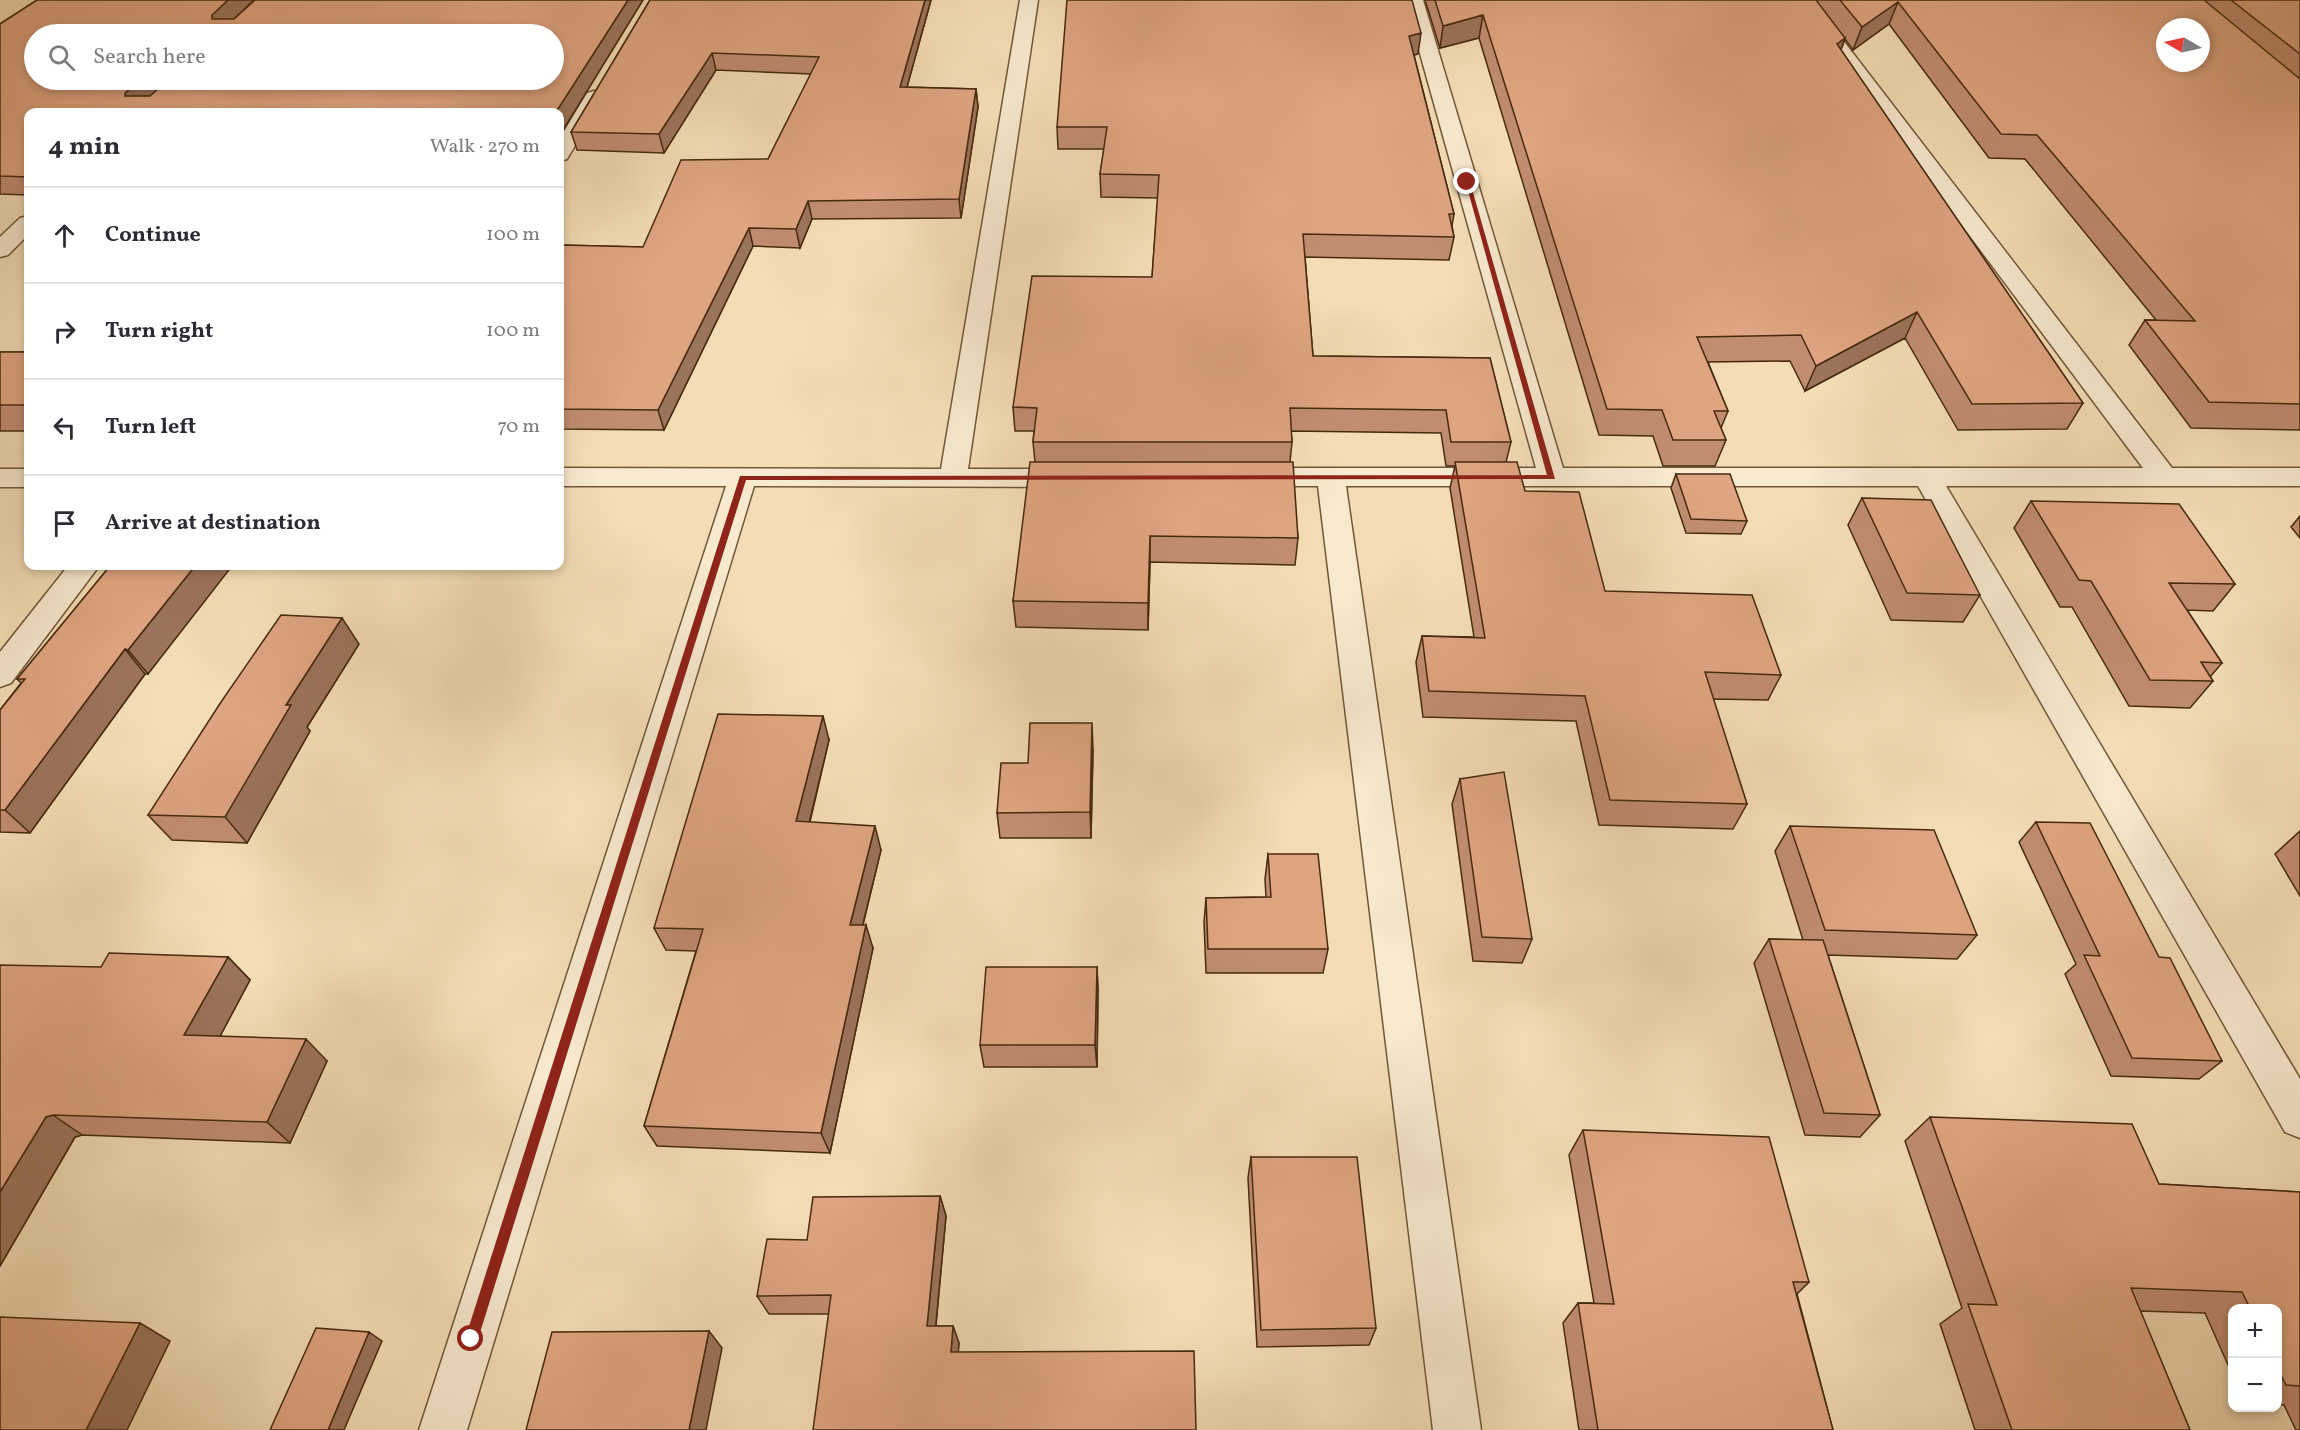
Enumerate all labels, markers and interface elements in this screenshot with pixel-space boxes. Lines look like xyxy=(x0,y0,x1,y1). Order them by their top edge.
north arrow xyxy=(2156,18,2210,72)
search box xyxy=(24,24,564,90)
icon: search xyxy=(45,41,78,74)
text: Search here xyxy=(93,42,206,73)
text: 4 min xyxy=(48,129,120,165)
text: Walk · 270 m xyxy=(430,133,540,161)
route end xyxy=(1453,168,1479,194)
icon: ahead xyxy=(48,219,81,252)
text: Continue xyxy=(105,220,201,251)
text: 100 m xyxy=(486,221,540,249)
icon: right xyxy=(48,315,81,348)
text: Turn right xyxy=(105,316,213,347)
text: 100 m xyxy=(486,317,540,345)
icon: left xyxy=(48,411,81,444)
text: Turn left xyxy=(105,412,196,443)
text: 70 m xyxy=(497,413,540,441)
icon: arrive xyxy=(48,507,81,540)
text: Arrive at destination xyxy=(105,508,321,539)
map controls xyxy=(2228,1304,2282,1412)
button: + xyxy=(2228,1304,2282,1358)
route start xyxy=(457,1325,483,1351)
button: − xyxy=(2228,1358,2282,1412)

